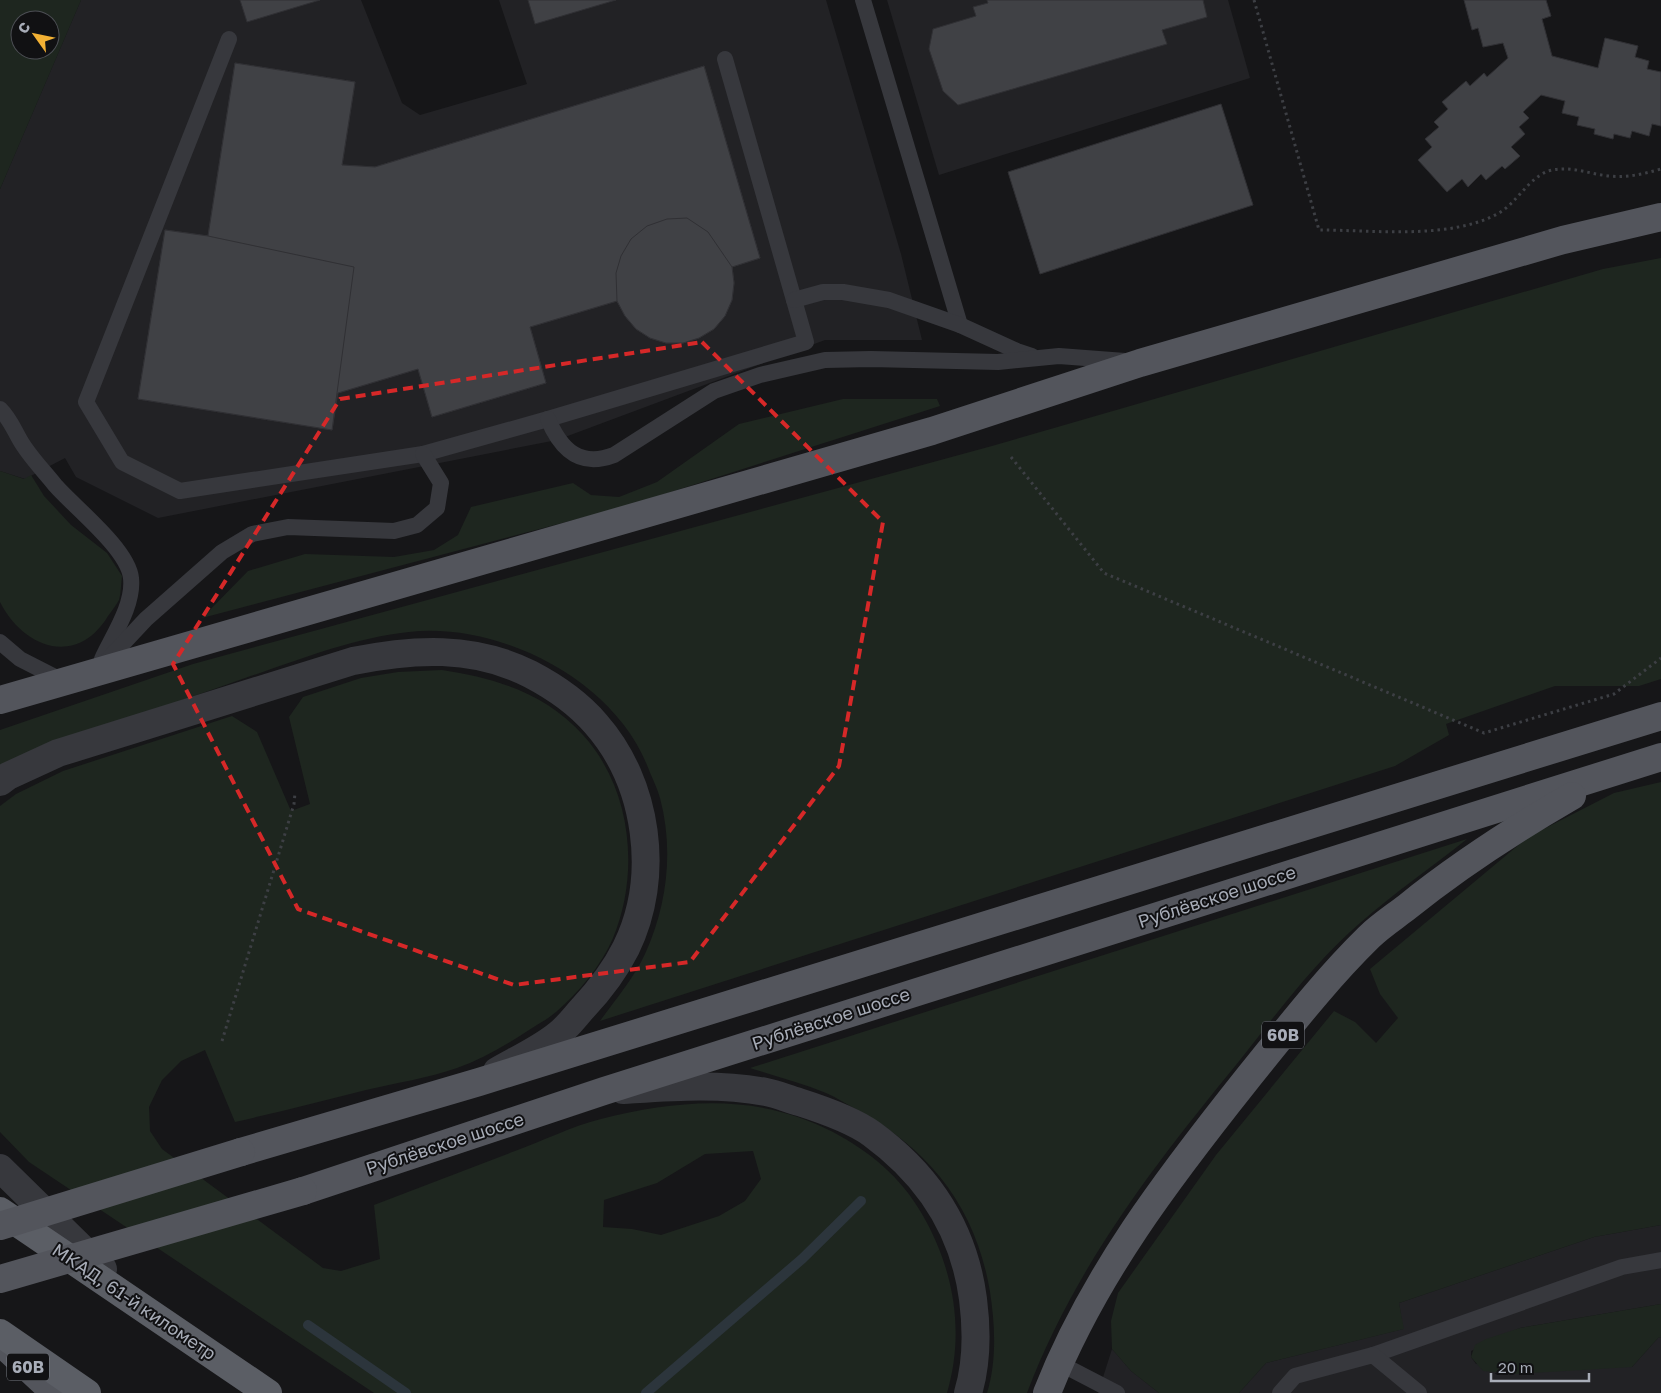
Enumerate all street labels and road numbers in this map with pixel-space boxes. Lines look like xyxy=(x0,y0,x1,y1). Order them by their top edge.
street label: Рублёвское шоссе xyxy=(1135,860,1299,932)
street label: Рублёвское шоссе xyxy=(749,982,913,1054)
road number: 60B xyxy=(1262,1022,1304,1048)
street label: Рублёвское шоссе xyxy=(363,1107,527,1179)
street label: МКАД, 61-й километр xyxy=(49,1238,221,1364)
road number: 60B xyxy=(7,1354,49,1380)

